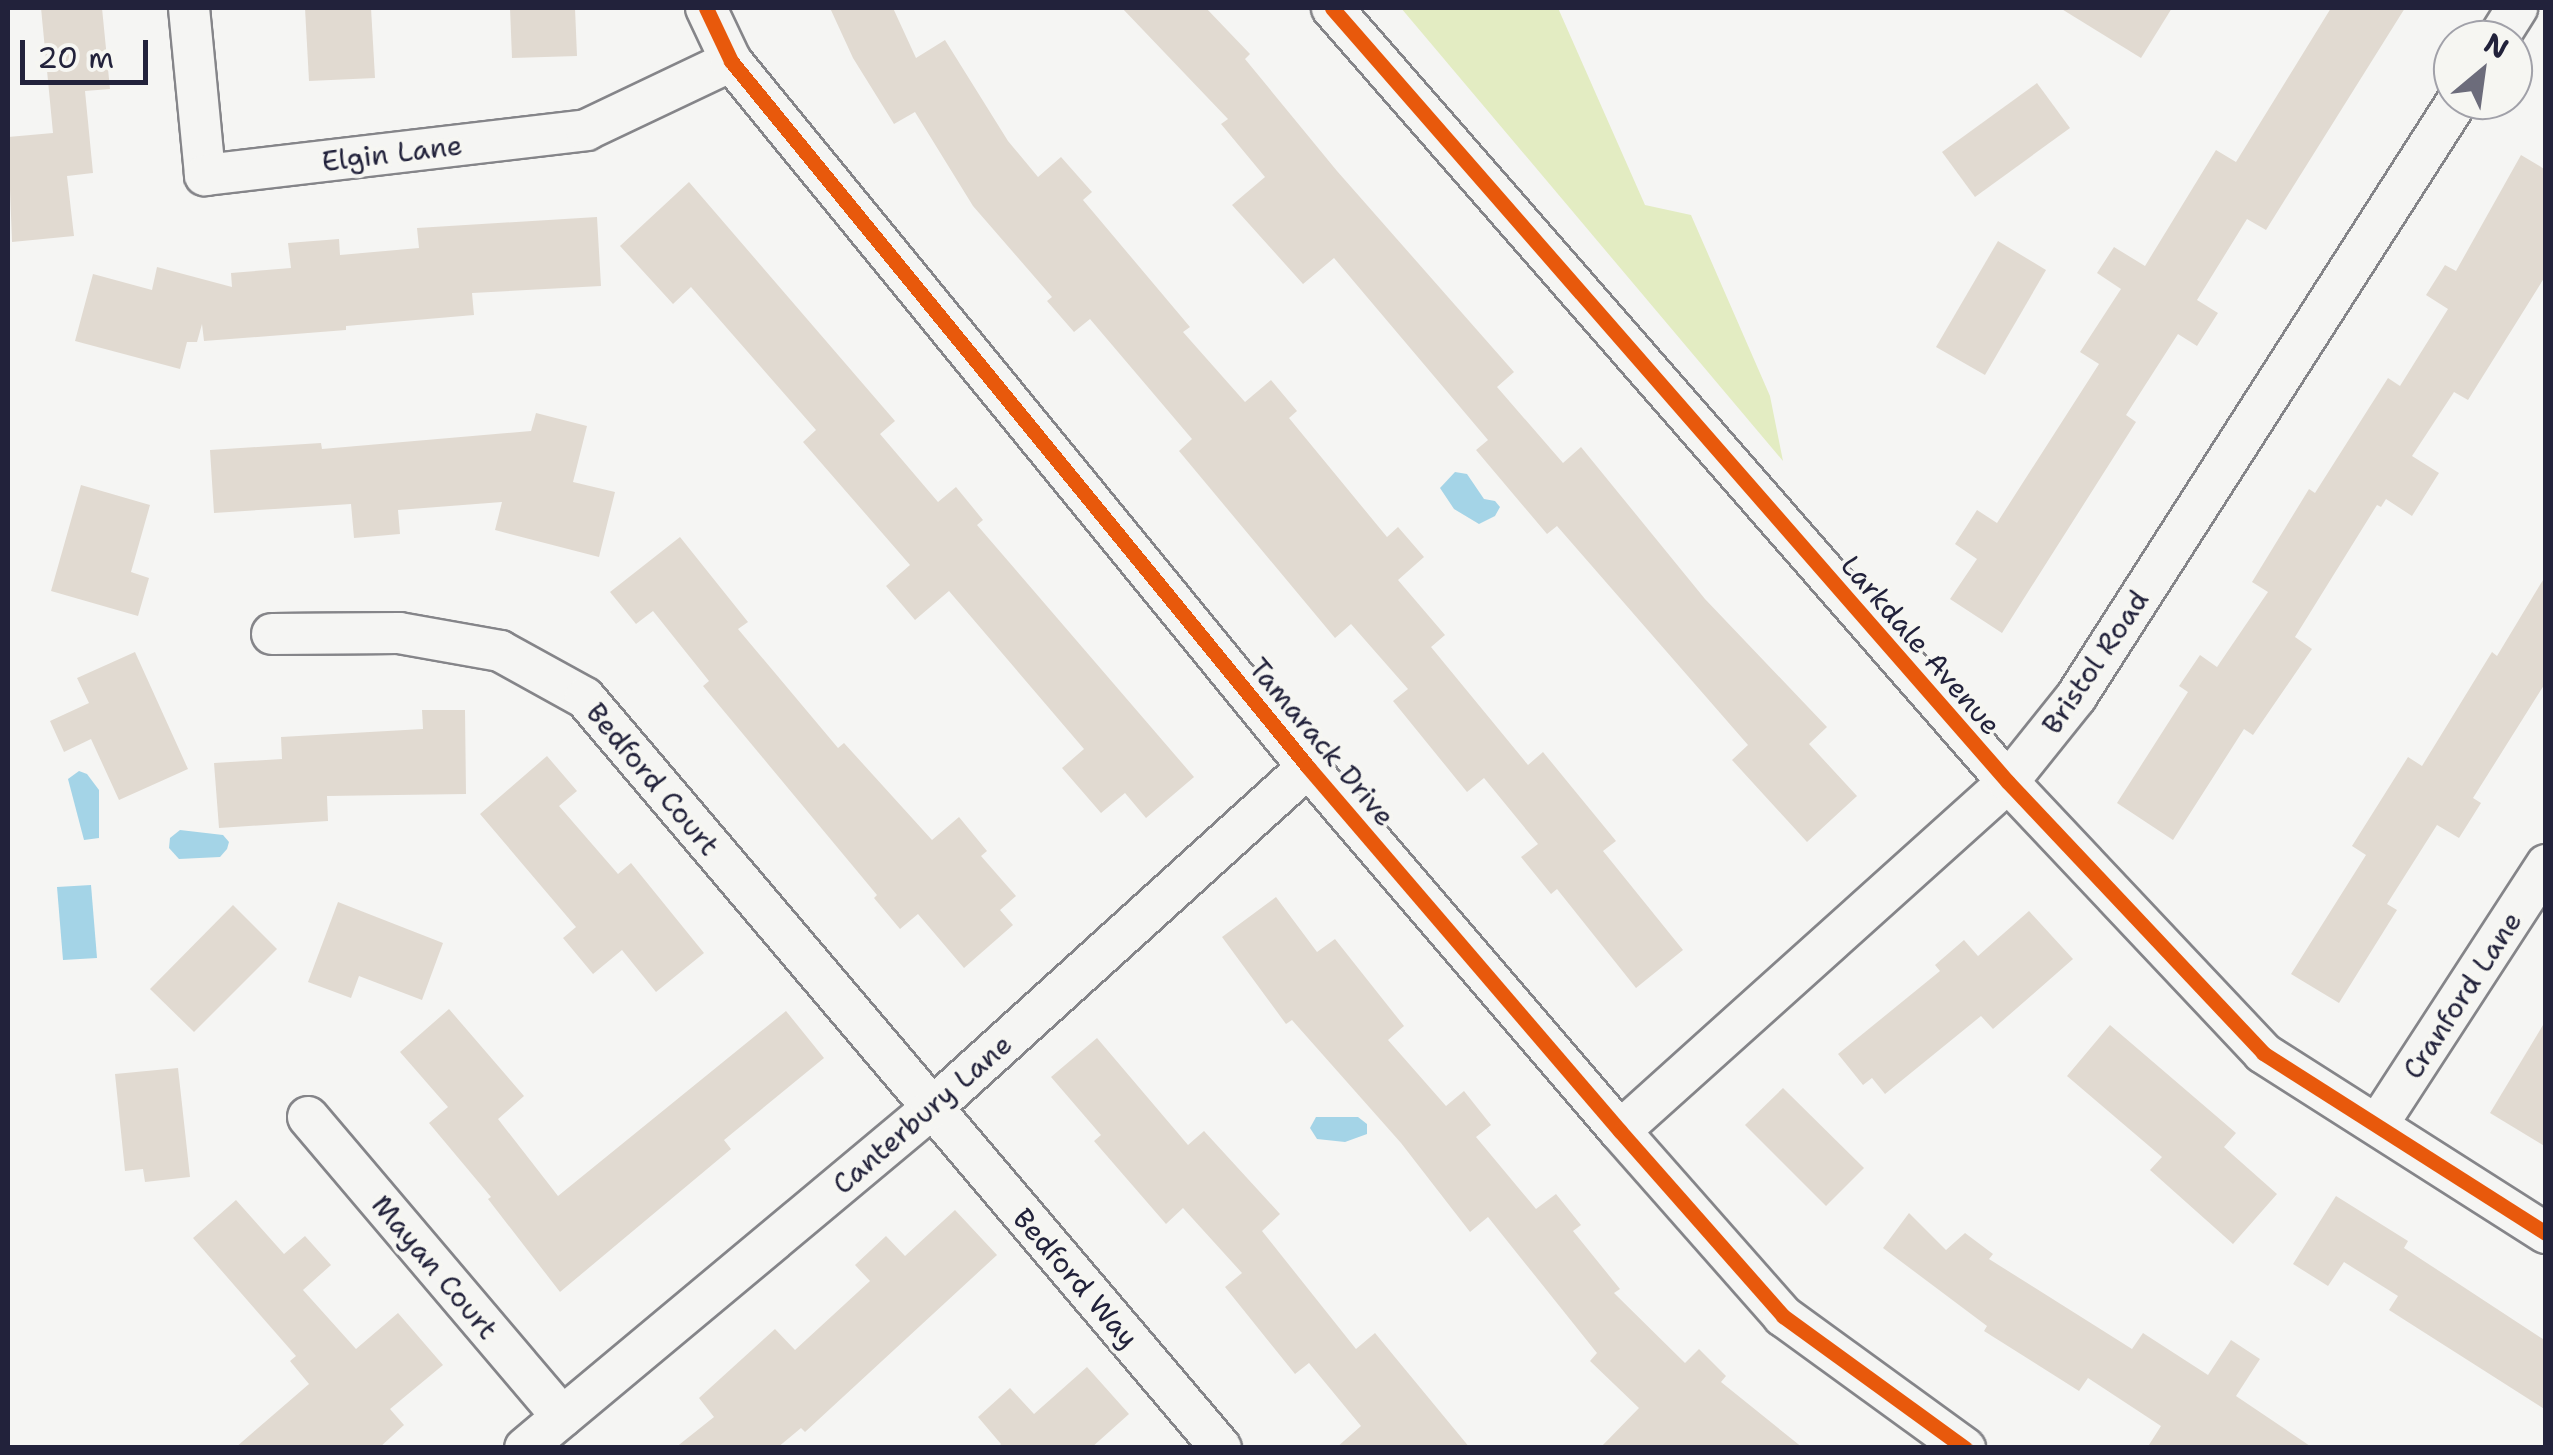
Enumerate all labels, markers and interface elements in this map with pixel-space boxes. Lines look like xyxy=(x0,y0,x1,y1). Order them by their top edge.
scale bar xyxy=(25,20,152,82)
north arrow xyxy=(2433,20,2533,120)
text: N xyxy=(2478,24,2515,68)
text: 20 m xyxy=(37,37,114,78)
street label: Elgin Lane xyxy=(320,128,464,178)
street label: Larkdale Avenue xyxy=(1834,548,2008,742)
street label: Bristol Road xyxy=(2035,584,2155,740)
street label: Tamarack Drive xyxy=(1242,651,1402,833)
street label: Bedford Court xyxy=(579,696,727,862)
street label: Cranford Lane xyxy=(2395,905,2529,1085)
street label: Canterbury Lane xyxy=(826,1027,1018,1201)
street label: Mayan Court xyxy=(365,1188,505,1346)
street label: Bedford Way xyxy=(1006,1202,1146,1354)

